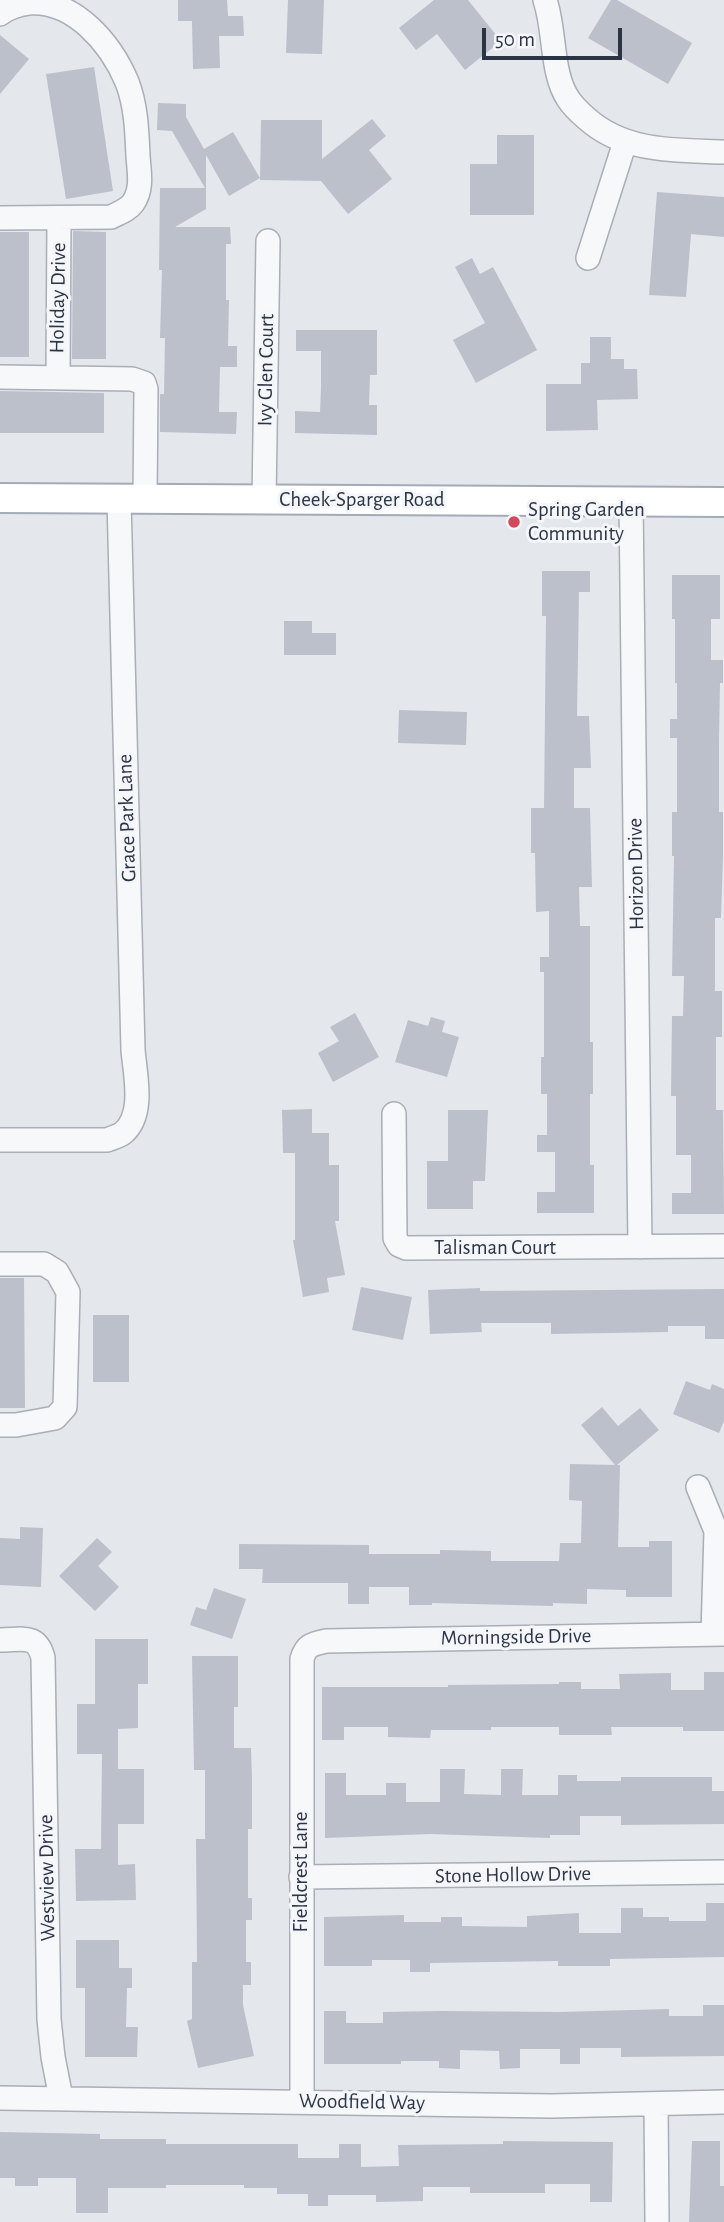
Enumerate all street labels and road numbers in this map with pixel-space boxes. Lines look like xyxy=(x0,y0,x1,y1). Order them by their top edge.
street label: Holiday Drive xyxy=(44,242,72,354)
street label: Ivy Glen Court xyxy=(252,313,280,427)
street label: Cheek-Sparger Road xyxy=(279,487,445,513)
street label: Grace Park Lane xyxy=(112,754,142,882)
street label: Horizon Drive xyxy=(622,818,650,930)
street label: Talisman Court xyxy=(434,1235,556,1261)
street label: Morningside Drive xyxy=(441,1623,591,1651)
street label: Fieldcrest Lane xyxy=(288,1812,314,1932)
street label: Westview Drive xyxy=(33,1814,61,1942)
street label: Stone Hollow Drive xyxy=(435,1861,591,1889)
street label: Woodfield Way xyxy=(299,2088,425,2116)

